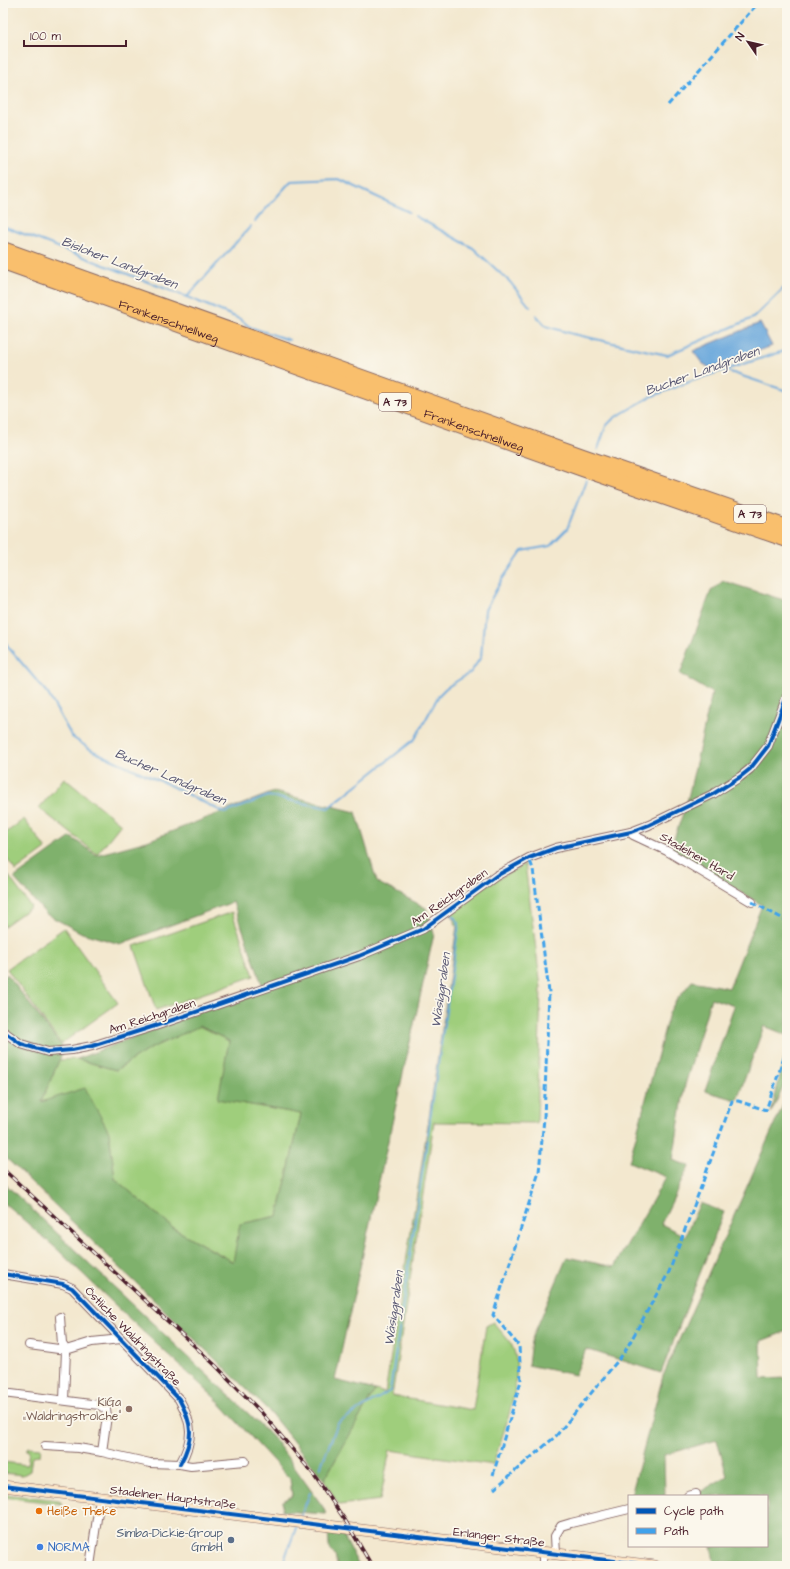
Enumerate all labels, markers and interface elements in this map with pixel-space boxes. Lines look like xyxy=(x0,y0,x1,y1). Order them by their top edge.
scale bar xyxy=(24,22,126,48)
north arrow xyxy=(728,22,768,62)
text: 100 m xyxy=(30,28,61,45)
text: N xyxy=(732,30,748,44)
water label: Bisloher Landgraben xyxy=(59,232,182,295)
street label: Frankenschnellweg xyxy=(116,296,221,348)
water label: Bucher Landgraben xyxy=(643,341,764,401)
road number: A 73 xyxy=(379,393,411,411)
street label: Frankenschnellweg xyxy=(421,405,526,457)
road number: A 73 xyxy=(734,505,766,523)
water label: Bucher Landgraben xyxy=(112,744,230,811)
street label: Stadelner Hard xyxy=(656,828,737,885)
street label: Am Reichgraben xyxy=(407,865,492,931)
water label: Wäsiggraben xyxy=(427,950,456,1029)
street label: Am Reichgraben xyxy=(107,994,198,1039)
water label: Wäsiggraben xyxy=(380,1268,409,1347)
street label: Östliche Waldringstraße xyxy=(80,1283,185,1391)
place label: KiGa „Waldringstrolche“ xyxy=(23,1394,121,1426)
marker: KiGa „Waldringstrolche“ xyxy=(124,1404,134,1414)
street label: Stadelner Hauptstraße xyxy=(109,1481,237,1514)
legend xyxy=(628,1495,768,1547)
place label: Heiße Theke xyxy=(47,1503,117,1520)
text: Cycle path xyxy=(664,1503,723,1521)
marker: Heiße Theke xyxy=(34,1506,44,1516)
street label: Erlanger Straße xyxy=(452,1523,546,1553)
text: Path xyxy=(664,1523,689,1540)
place label: Simba-Dickie-Group GmbH xyxy=(117,1525,223,1556)
marker: Simba-Dickie-Group GmbH xyxy=(226,1535,236,1545)
place label: NORMA xyxy=(48,1539,90,1556)
marker: NORMA xyxy=(35,1542,45,1552)

